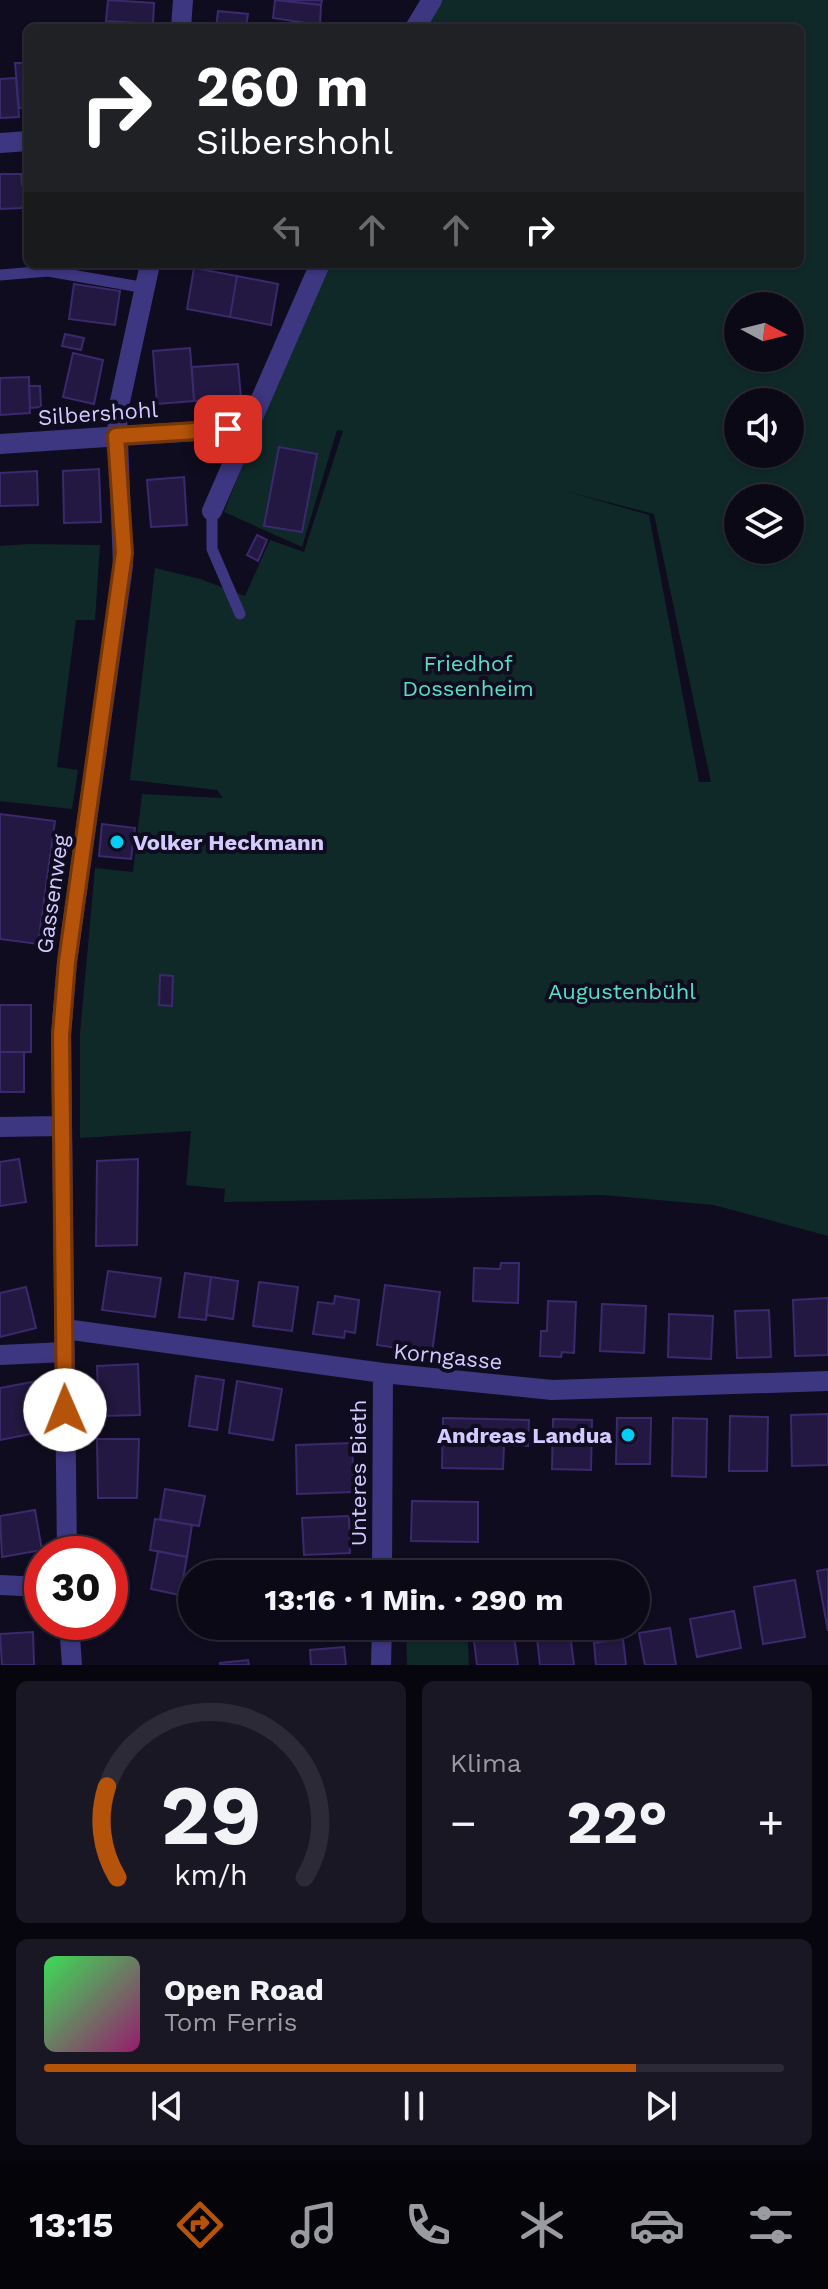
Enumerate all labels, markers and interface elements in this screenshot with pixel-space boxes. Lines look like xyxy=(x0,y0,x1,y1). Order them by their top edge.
text: 260 m xyxy=(196,54,369,120)
icon: right xyxy=(64,56,168,160)
text: Silbershohl xyxy=(196,121,393,163)
icon: left xyxy=(266,208,310,252)
icon: ahead xyxy=(350,208,394,252)
icon: ahead xyxy=(434,208,478,252)
icon: right xyxy=(518,208,562,252)
north arrow xyxy=(724,292,804,372)
map controls xyxy=(724,292,804,564)
button: sound xyxy=(724,388,804,468)
pin xyxy=(194,395,262,463)
street label: Silbershohl xyxy=(37,397,159,430)
icon: arrive xyxy=(206,407,250,451)
button: layers xyxy=(724,484,804,564)
park label: Friedhof Dossenheim xyxy=(402,651,534,701)
place label: Volker Heckmann xyxy=(133,830,324,855)
street label: Gassenweg xyxy=(32,833,73,955)
marker: Volker Heckmann xyxy=(108,833,126,851)
park label: Augustenbühl xyxy=(548,979,696,1004)
street label: Korngasse xyxy=(392,1338,504,1375)
position arrow xyxy=(23,1368,107,1452)
street label: Unteres Bieth xyxy=(346,1400,371,1546)
place label: Andreas Landua xyxy=(437,1423,612,1448)
marker: Andreas Landua xyxy=(619,1426,637,1444)
speed limit sign: 30 xyxy=(24,1536,128,1640)
text: 13:16 · 1 Min. · 290 m xyxy=(264,1582,564,1617)
text: Klima xyxy=(450,1748,521,1778)
text: 29 xyxy=(161,1767,261,1864)
text: 22° xyxy=(566,1787,668,1858)
text: − xyxy=(450,1797,477,1849)
text: + xyxy=(757,1797,784,1849)
text: km/h xyxy=(174,1858,248,1892)
text: Open Road xyxy=(164,1972,324,2007)
text: Tom Ferris xyxy=(164,2007,297,2037)
icon: previous xyxy=(145,2084,189,2128)
icon: pause xyxy=(392,2084,436,2128)
icon: next xyxy=(639,2084,683,2128)
icon: directions xyxy=(172,2197,228,2253)
icon: music xyxy=(286,2197,342,2253)
icon: phone xyxy=(400,2197,456,2253)
icon: climate xyxy=(514,2197,570,2253)
icon: car xyxy=(629,2197,685,2253)
icon: filters xyxy=(743,2197,799,2253)
text: 13:15 xyxy=(29,2204,113,2246)

